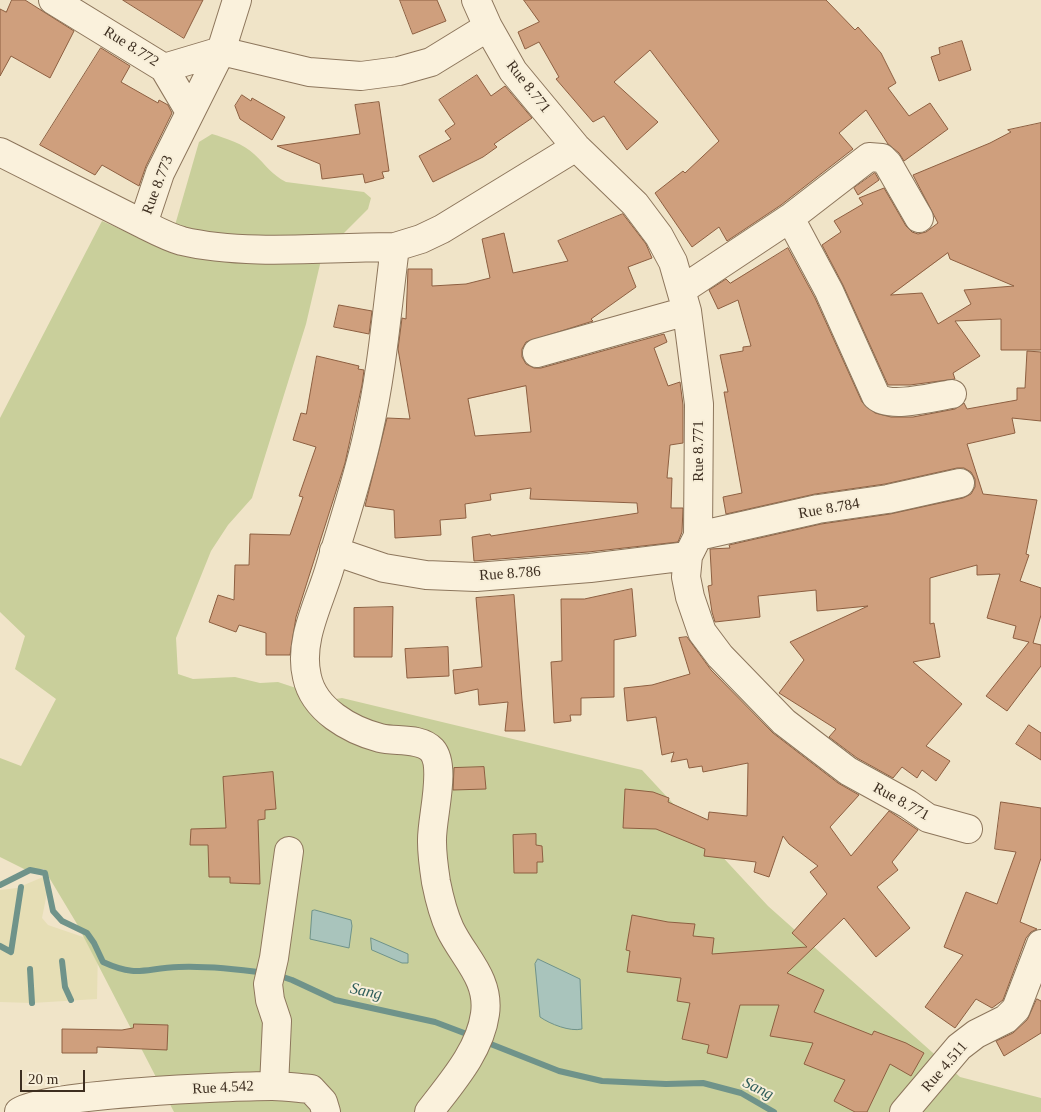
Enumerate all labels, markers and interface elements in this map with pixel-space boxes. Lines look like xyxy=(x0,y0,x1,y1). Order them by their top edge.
street label: Rue 8.772 xyxy=(100,23,162,71)
street label: Rue 8.771 xyxy=(502,57,554,117)
street label: Rue 8.773 xyxy=(139,153,177,217)
street label: Rue 8.771 xyxy=(690,420,708,482)
street label: Rue 8.784 xyxy=(797,495,861,523)
street label: Rue 8.786 xyxy=(479,563,541,585)
street label: Rue 8.771 xyxy=(870,779,932,825)
water label: Sang xyxy=(348,979,384,1005)
street label: Rue 4.511 xyxy=(918,1038,972,1096)
scale bar xyxy=(22,1060,88,1092)
text: 20 m xyxy=(28,1071,58,1087)
water label: Sang xyxy=(739,1073,777,1105)
street label: Rue 4.542 xyxy=(192,1077,254,1099)

